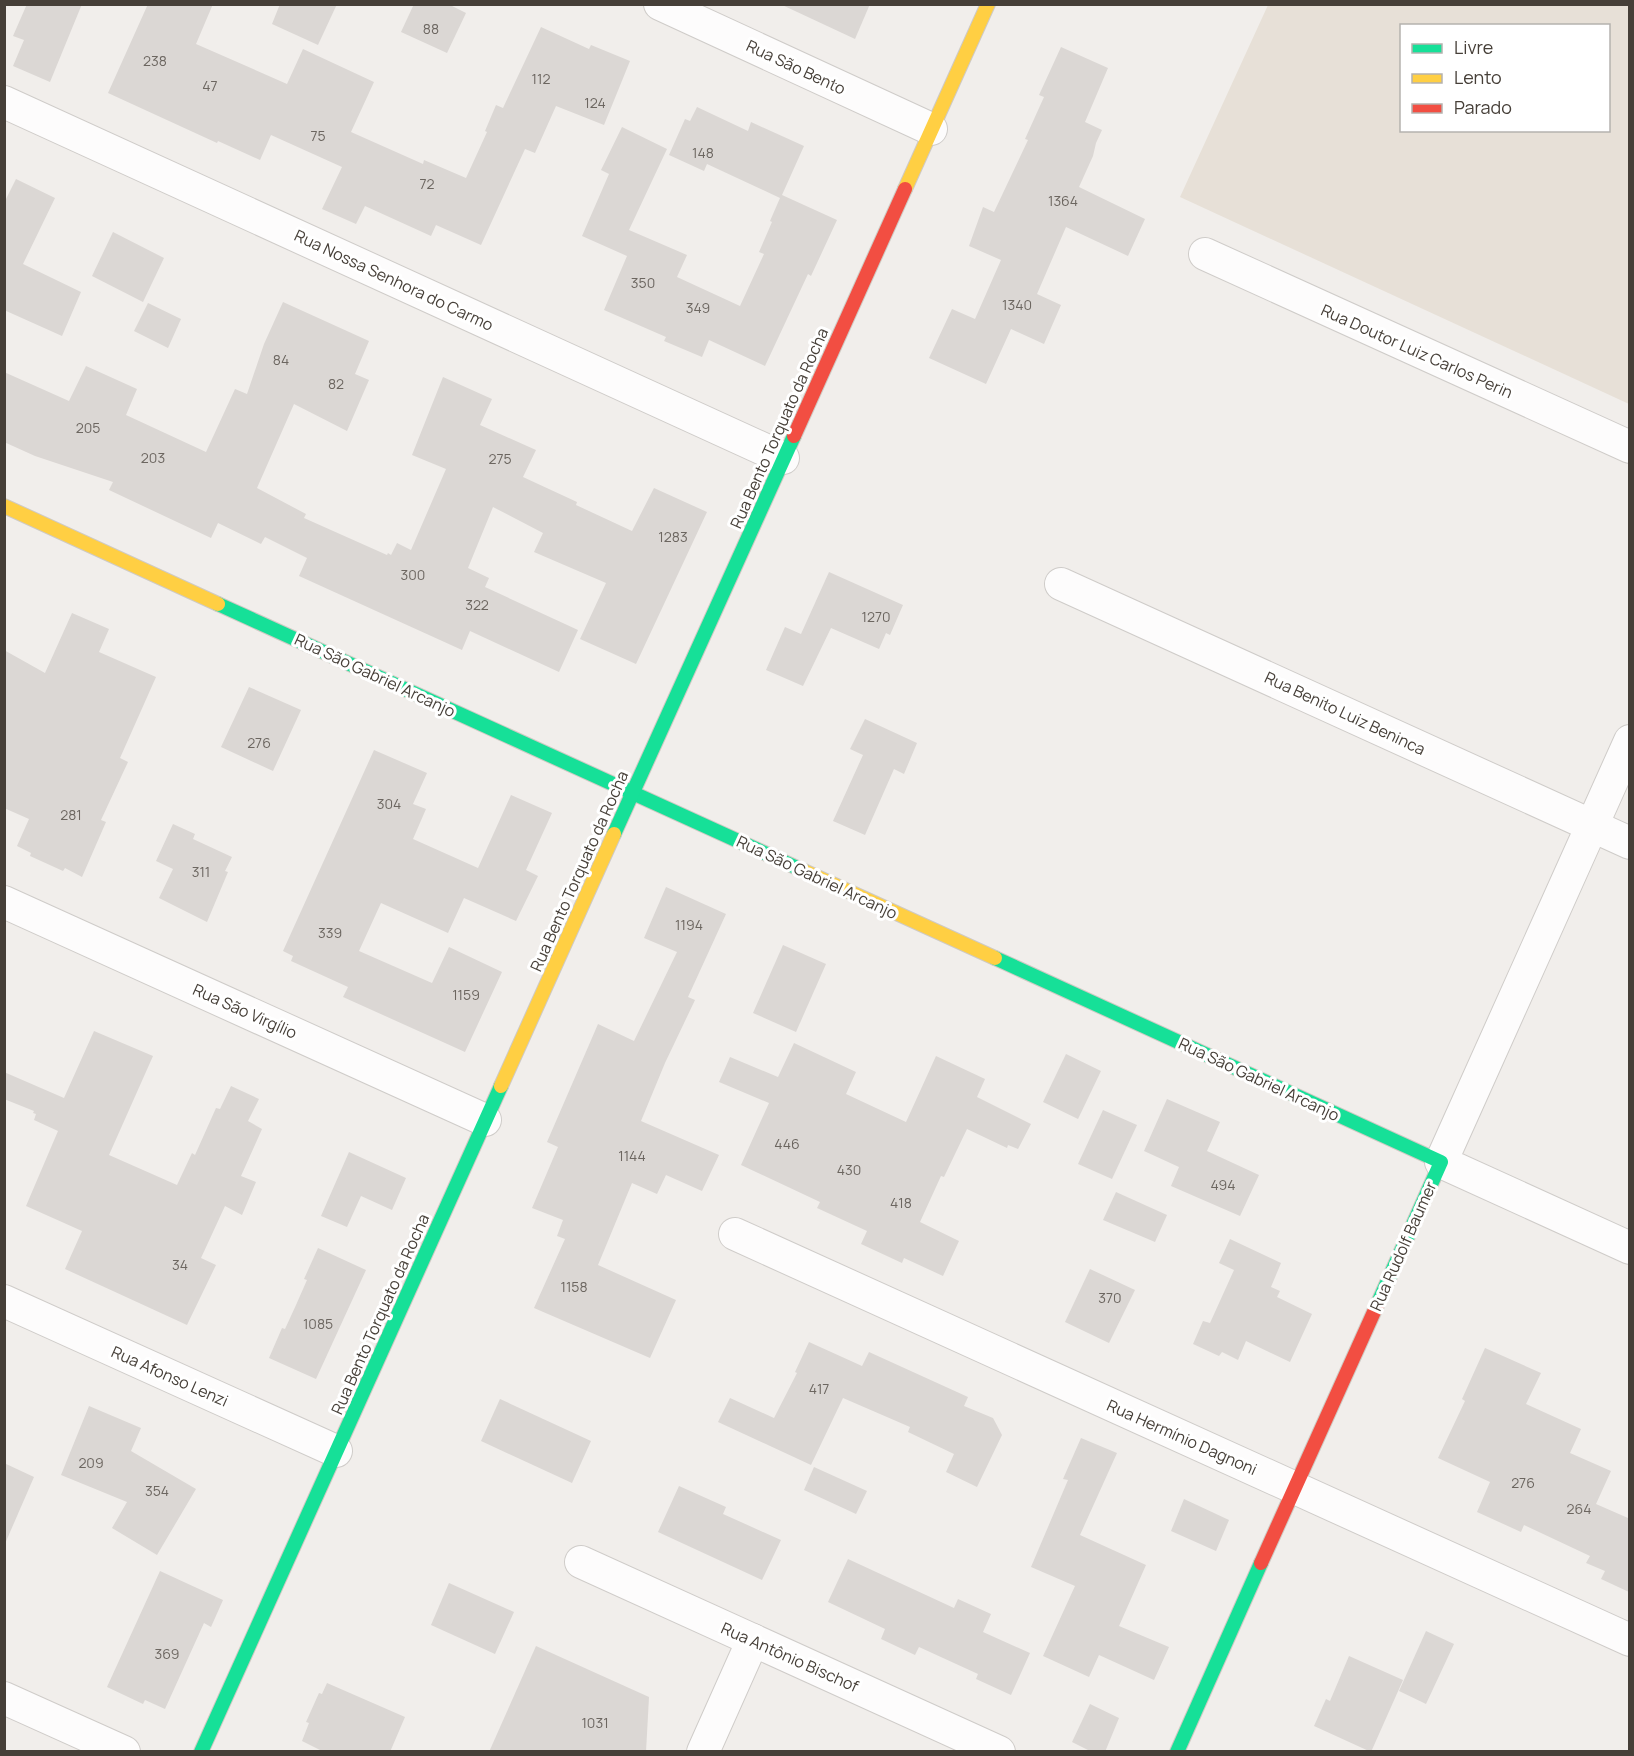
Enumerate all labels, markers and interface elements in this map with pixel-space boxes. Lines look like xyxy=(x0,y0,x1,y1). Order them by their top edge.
house number: 88 xyxy=(423,19,439,38)
legend xyxy=(1400,24,1610,132)
street label: Rua São Bento xyxy=(743,34,849,100)
text: Livre xyxy=(1454,35,1493,59)
house number: 238 xyxy=(143,51,167,70)
text: Lento xyxy=(1454,65,1502,89)
house number: 112 xyxy=(532,69,550,88)
house number: 47 xyxy=(202,76,218,95)
house number: 124 xyxy=(584,93,606,112)
text: Parado xyxy=(1454,95,1512,119)
house number: 75 xyxy=(310,126,326,145)
house number: 148 xyxy=(692,143,714,162)
house number: 72 xyxy=(419,174,435,193)
house number: 1364 xyxy=(1048,191,1078,210)
street label: Rua Nossa Senhora do Carmo xyxy=(291,224,497,336)
house number: 350 xyxy=(631,273,655,292)
house number: 1340 xyxy=(1002,295,1032,314)
house number: 349 xyxy=(686,298,710,317)
street label: Rua Doutor Luiz Carlos Perin xyxy=(1318,299,1516,403)
street label: Rua Bento Torquato da Rocha xyxy=(725,324,833,532)
house number: 84 xyxy=(273,350,289,369)
house number: 82 xyxy=(328,374,344,393)
house number: 205 xyxy=(76,418,100,437)
house number: 203 xyxy=(141,448,165,467)
house number: 275 xyxy=(488,449,512,468)
house number: 1283 xyxy=(658,527,688,546)
house number: 300 xyxy=(401,565,425,584)
house number: 322 xyxy=(465,595,489,614)
house number: 1270 xyxy=(861,607,891,626)
street label: Rua São Gabriel Arcanjo xyxy=(291,628,459,722)
street label: Rua Benito Luiz Beninca xyxy=(1261,666,1429,760)
house number: 276 xyxy=(247,733,271,752)
street label: Rua Bento Torquato da Rocha xyxy=(525,767,633,975)
house number: 304 xyxy=(377,794,401,813)
house number: 281 xyxy=(60,805,82,824)
street label: Rua São Gabriel Arcanjo xyxy=(733,830,901,924)
house number: 311 xyxy=(192,862,210,881)
house number: 1194 xyxy=(675,915,703,934)
house number: 339 xyxy=(318,923,342,942)
street label: Rua São Virgílio xyxy=(189,978,301,1044)
house number: 1159 xyxy=(452,985,480,1004)
street label: Rua São Gabriel Arcanjo xyxy=(1175,1032,1343,1126)
house number: 446 xyxy=(774,1134,800,1153)
house number: 1144 xyxy=(618,1146,646,1165)
house number: 430 xyxy=(837,1160,861,1179)
house number: 494 xyxy=(1210,1175,1236,1194)
street label: Rua Rudolf Baumer xyxy=(1365,1178,1442,1314)
house number: 418 xyxy=(890,1193,912,1212)
street label: Rua Bento Torquato da Rocha xyxy=(326,1210,434,1418)
house number: 34 xyxy=(172,1255,188,1274)
house number: 1158 xyxy=(560,1277,588,1296)
house number: 370 xyxy=(1098,1288,1122,1307)
house number: 1085 xyxy=(303,1314,333,1333)
street label: Rua Afonso Lenzi xyxy=(108,1340,232,1412)
house number: 417 xyxy=(809,1379,829,1398)
street label: Rua Hermínio Dagnoni xyxy=(1103,1394,1261,1480)
house number: 209 xyxy=(78,1453,104,1472)
house number: 276 xyxy=(1511,1473,1535,1492)
house number: 354 xyxy=(145,1481,169,1500)
house number: 264 xyxy=(1567,1499,1591,1518)
street label: Rua Antônio Bischof xyxy=(718,1617,862,1697)
house number: 369 xyxy=(155,1644,179,1663)
house number: 1031 xyxy=(581,1713,609,1732)

